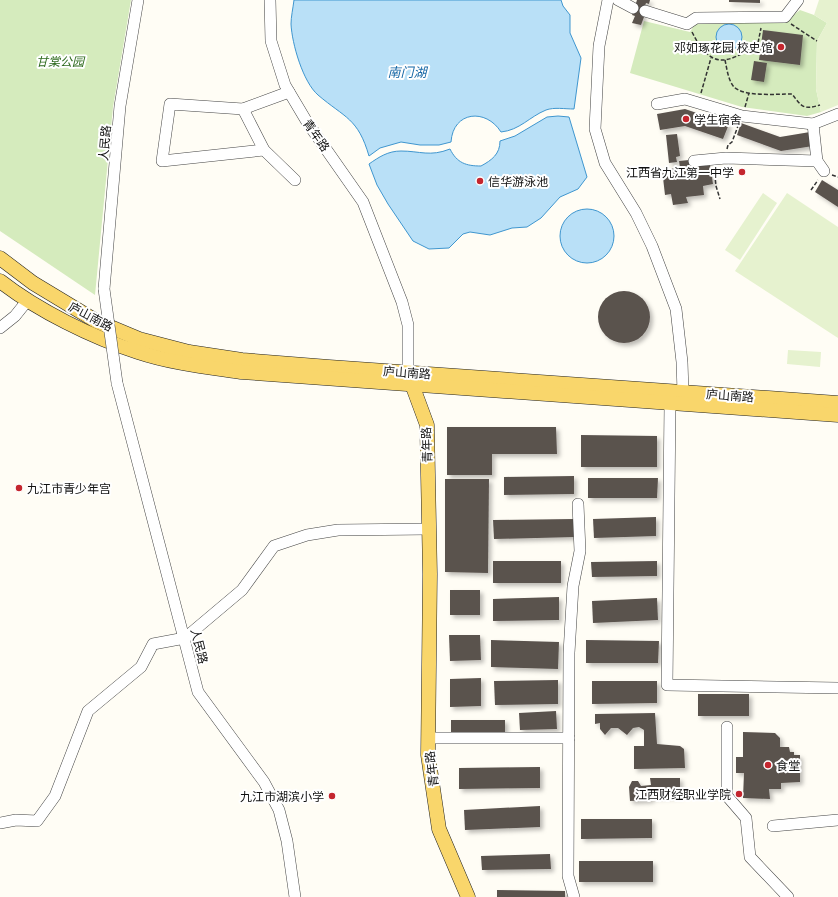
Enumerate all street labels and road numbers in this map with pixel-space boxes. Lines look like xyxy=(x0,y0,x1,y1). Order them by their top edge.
street label: 青年路 xyxy=(300,116,334,154)
street label: 人民路 xyxy=(94,124,114,162)
street label: 庐山南路 xyxy=(66,298,116,334)
street label: 庐山南路 xyxy=(382,362,432,382)
street label: 庐山南路 xyxy=(705,385,755,405)
street label: 青年路 xyxy=(417,427,435,463)
street label: 人民路 xyxy=(188,627,212,665)
street label: 青年路 xyxy=(421,750,441,788)

